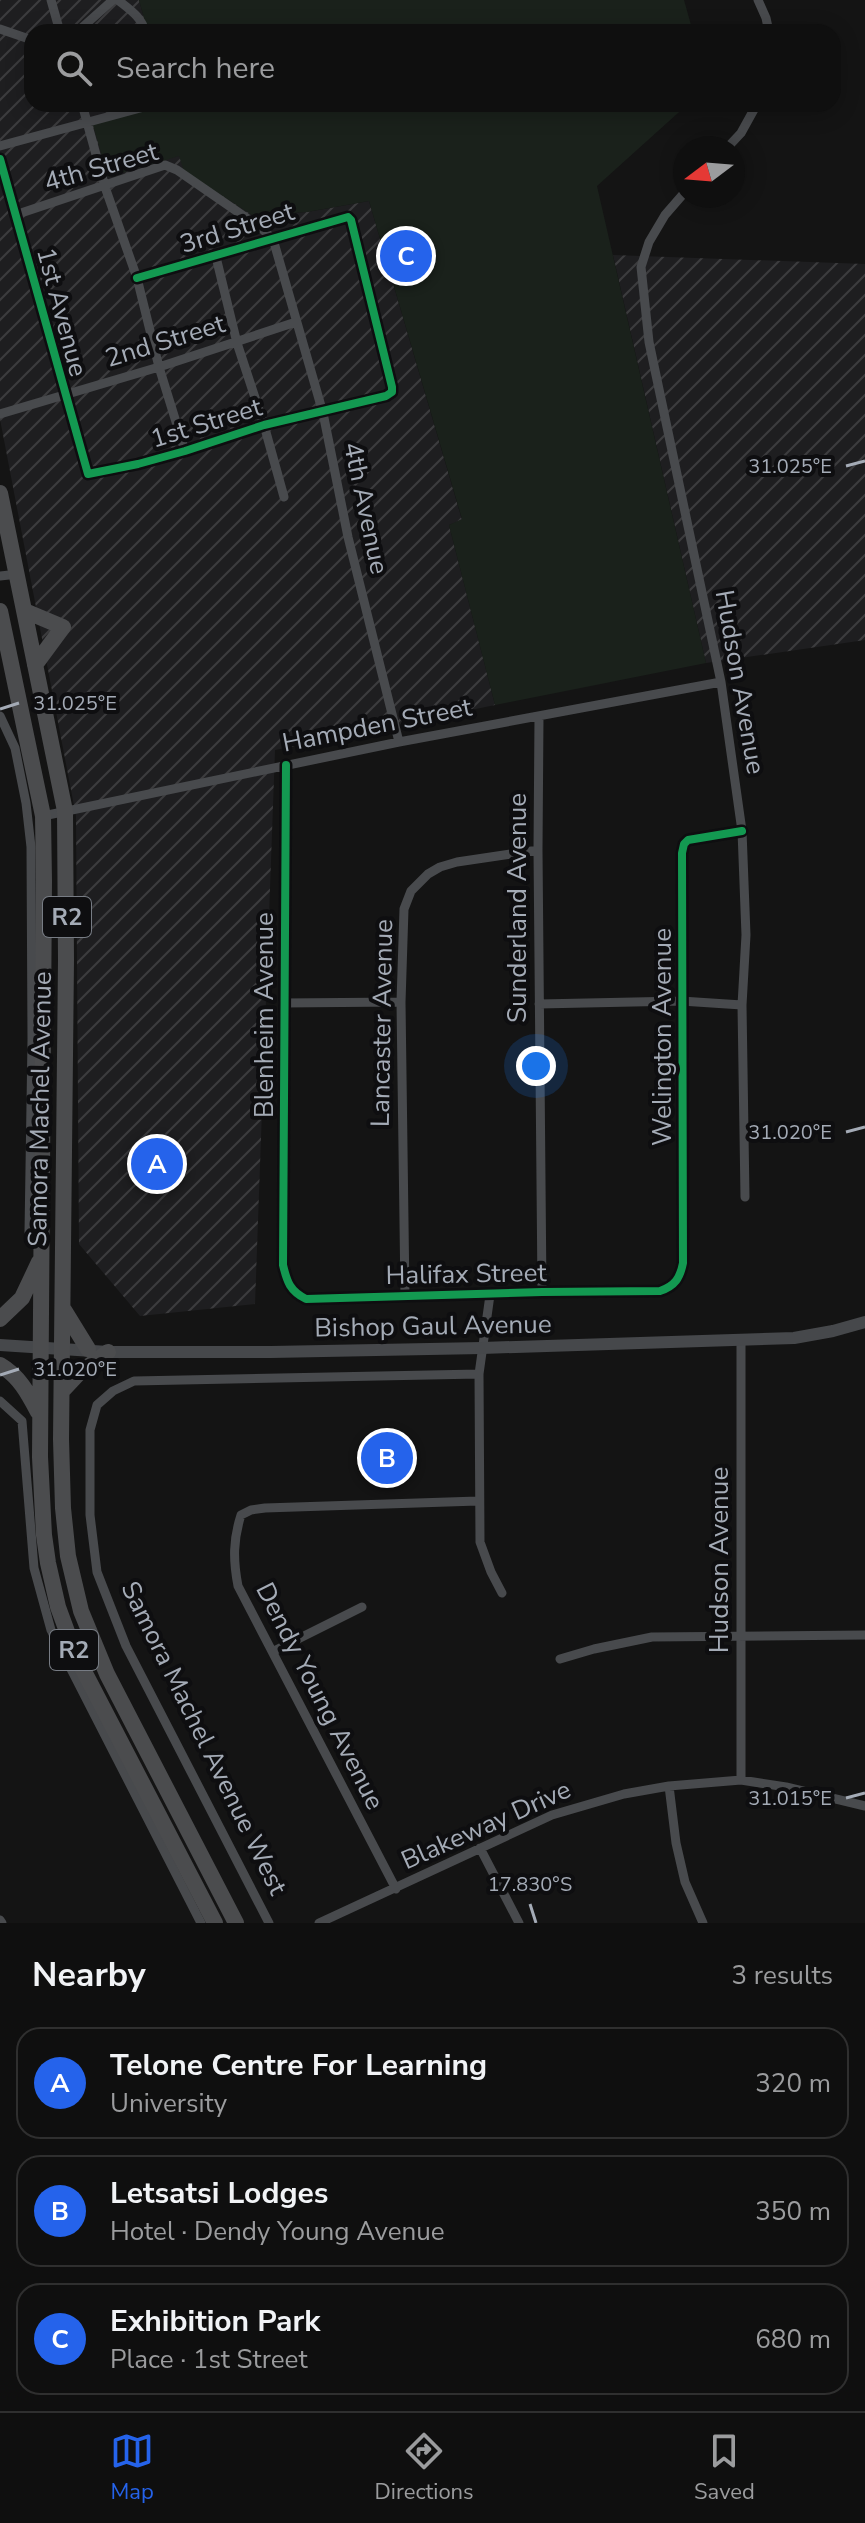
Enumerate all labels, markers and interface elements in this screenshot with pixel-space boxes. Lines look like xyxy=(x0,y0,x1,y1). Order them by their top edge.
search box xyxy=(24,24,841,112)
icon: search xyxy=(52,46,96,90)
text: Search here xyxy=(116,48,275,89)
street label: 4th Street xyxy=(40,134,163,200)
north arrow xyxy=(673,136,745,208)
street label: 3rd Street xyxy=(176,194,299,262)
pin: C xyxy=(380,226,432,286)
street label: 1st Avenue xyxy=(28,244,96,380)
street label: 2nd Street xyxy=(101,306,230,376)
street label: 1st Street xyxy=(146,389,267,457)
street label: 4th Avenue xyxy=(335,439,397,577)
text: 31.025°E xyxy=(748,453,832,480)
street label: Hudson Avenue xyxy=(707,587,773,777)
street label: Hampden Street xyxy=(279,689,476,761)
text: 31.025°E xyxy=(33,690,117,717)
street label: Sunderland Avenue xyxy=(500,793,535,1023)
road number: R2 xyxy=(43,897,91,937)
street label: Blenheim Avenue xyxy=(247,912,282,1118)
street label: Lancaster Avenue xyxy=(363,919,401,1127)
street label: Welington Avenue xyxy=(645,928,680,1146)
street label: Samora Machel Avenue xyxy=(20,971,60,1247)
your location xyxy=(516,1046,556,1086)
text: 31.020°E xyxy=(748,1119,832,1146)
pin: A xyxy=(131,1134,183,1194)
street label: Halifax Street xyxy=(385,1255,548,1293)
street label: Bishop Gaul Avenue xyxy=(314,1306,552,1346)
text: 31.020°E xyxy=(33,1356,117,1383)
pin: B xyxy=(361,1428,413,1488)
street label: Hudson Avenue xyxy=(702,1467,737,1653)
street label: Samora Machel Avenue West xyxy=(113,1575,296,1901)
street label: Dendy Young Avenue xyxy=(247,1576,393,1816)
road number: R2 xyxy=(50,1630,98,1670)
street label: Blakeway Drive xyxy=(396,1772,576,1878)
text: 31.015°E xyxy=(748,1785,832,1812)
text: 17.830°S xyxy=(488,1871,572,1898)
text: Nearby xyxy=(32,1952,146,1998)
text: 3 results xyxy=(732,1958,833,1993)
text: Telone Centre For Learning xyxy=(110,2045,487,2086)
text: A xyxy=(50,2066,70,2101)
text: 320 m xyxy=(755,2066,831,2101)
text: University xyxy=(110,2086,227,2121)
text: Letsatsi Lodges xyxy=(110,2173,328,2214)
text: B xyxy=(51,2194,69,2229)
text: 350 m xyxy=(755,2194,831,2229)
text: Hotel · Dendy Young Avenue xyxy=(110,2214,445,2249)
text: Exhibition Park xyxy=(110,2301,320,2342)
text: C xyxy=(51,2322,69,2357)
text: 680 m xyxy=(755,2322,831,2357)
text: Place · 1st Street xyxy=(110,2342,308,2377)
tab: Map xyxy=(110,2429,154,2507)
tab: Directions xyxy=(375,2429,474,2507)
tab: Saved xyxy=(694,2429,755,2507)

